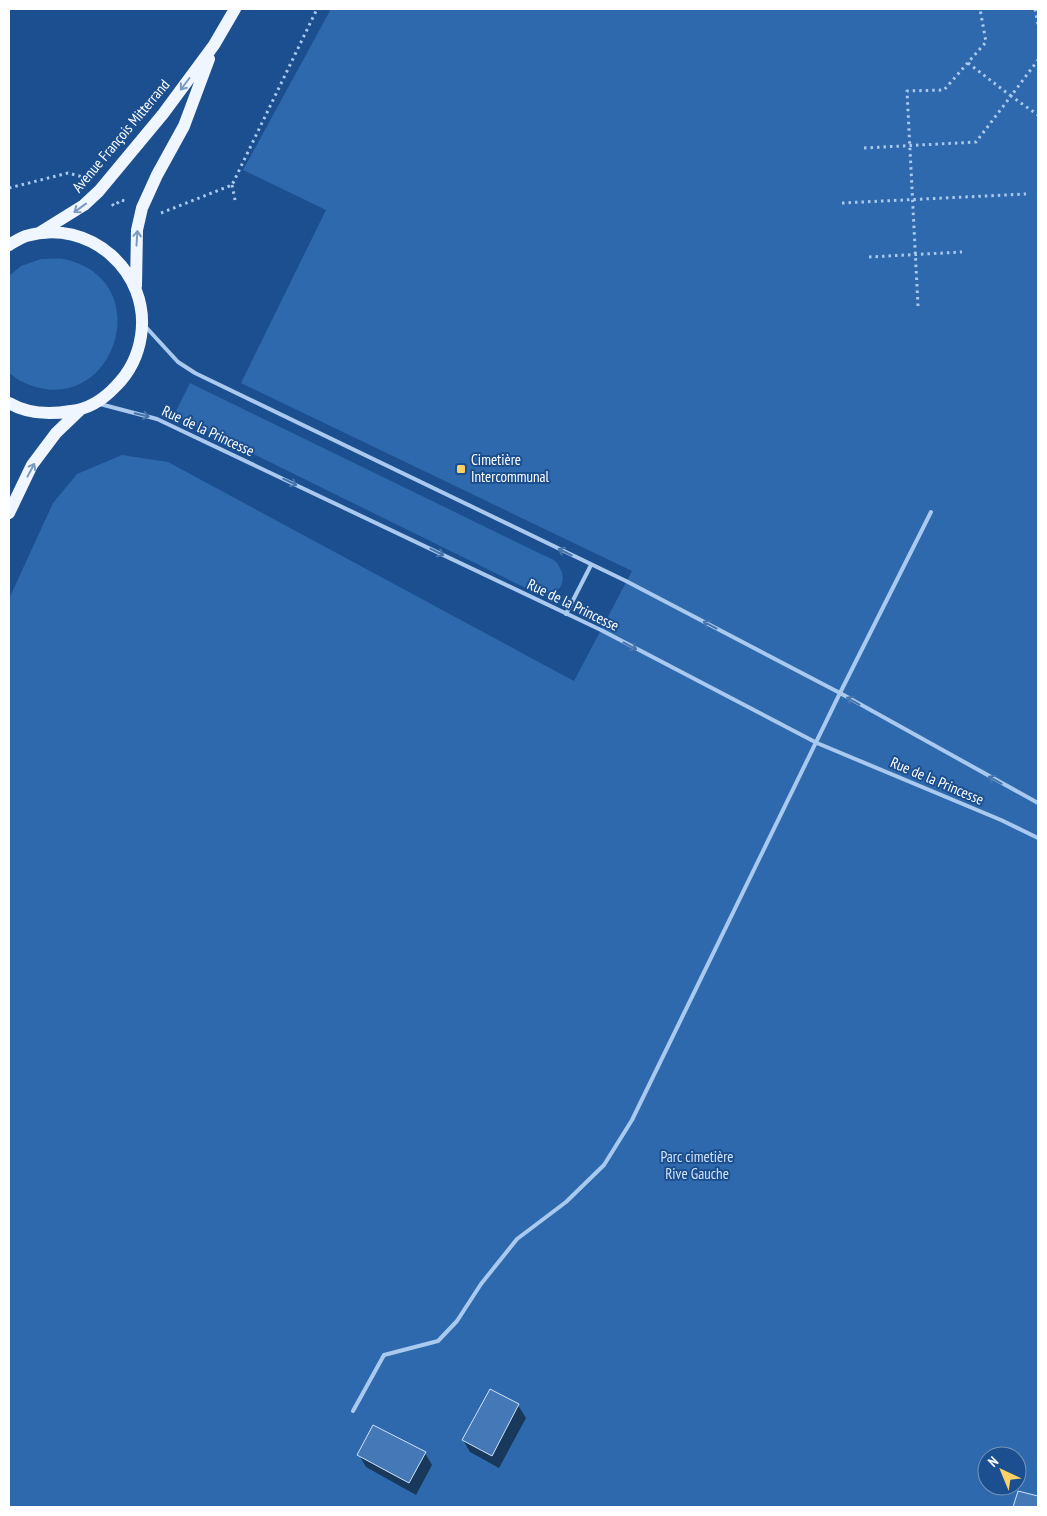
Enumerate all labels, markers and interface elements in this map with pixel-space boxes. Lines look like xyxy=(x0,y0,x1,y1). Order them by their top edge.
street label: Avenue François Mitterrand xyxy=(68,75,173,196)
one-way arrow xyxy=(180,77,190,91)
one-way arrow xyxy=(73,203,87,213)
one-way arrow xyxy=(132,230,142,246)
street label: Rue de la Princesse xyxy=(159,401,257,460)
one-way arrow xyxy=(134,411,150,420)
place label: Cimetière Intercommunal xyxy=(471,450,550,486)
one-way arrow xyxy=(26,463,36,477)
marker: Cimetière Intercommunal xyxy=(455,463,467,475)
one-way arrow xyxy=(282,478,297,487)
one-way arrow xyxy=(429,547,444,557)
one-way arrow xyxy=(558,547,573,556)
street label: Rue de la Princesse xyxy=(524,574,622,635)
one-way arrow xyxy=(702,620,717,630)
one-way arrow xyxy=(622,642,637,651)
one-way arrow xyxy=(846,696,861,706)
street label: Rue de la Princesse xyxy=(888,752,987,809)
one-way arrow xyxy=(988,775,1003,785)
park label: Parc cimetière Rive Gauche xyxy=(660,1147,734,1183)
north arrow xyxy=(977,1446,1027,1496)
text: N xyxy=(984,1453,1002,1471)

